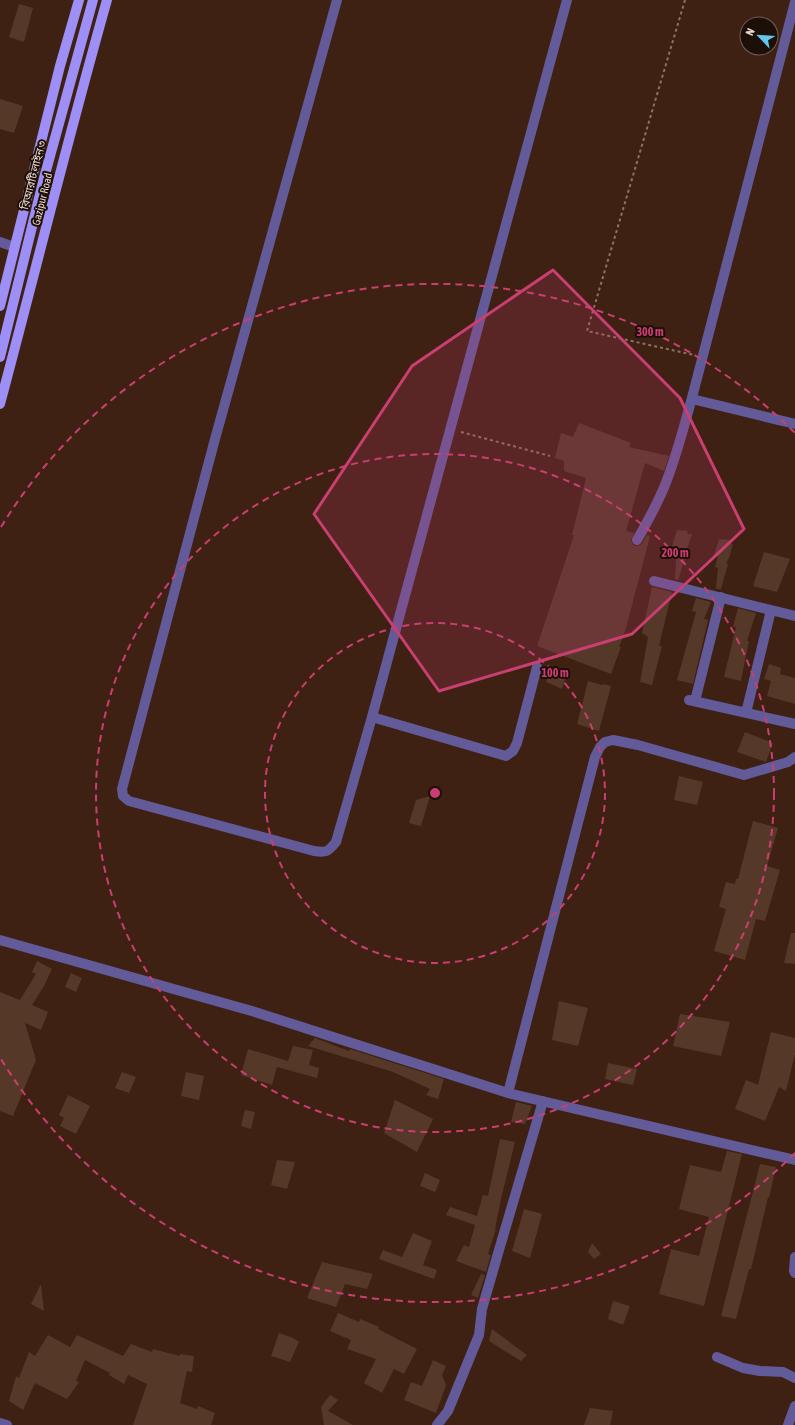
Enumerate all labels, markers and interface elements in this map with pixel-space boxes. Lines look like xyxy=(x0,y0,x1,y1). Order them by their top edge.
north arrow xyxy=(739,16,779,56)
text: N xyxy=(743,26,757,37)
street label: বিআরটি লাইন ৩ xyxy=(18,139,48,212)
street label: Gazipur Road xyxy=(30,171,54,227)
text: 300 m xyxy=(636,325,664,339)
text: 200 m xyxy=(661,546,689,560)
text: 100 m xyxy=(541,666,569,680)
centre of rings xyxy=(428,786,442,800)

